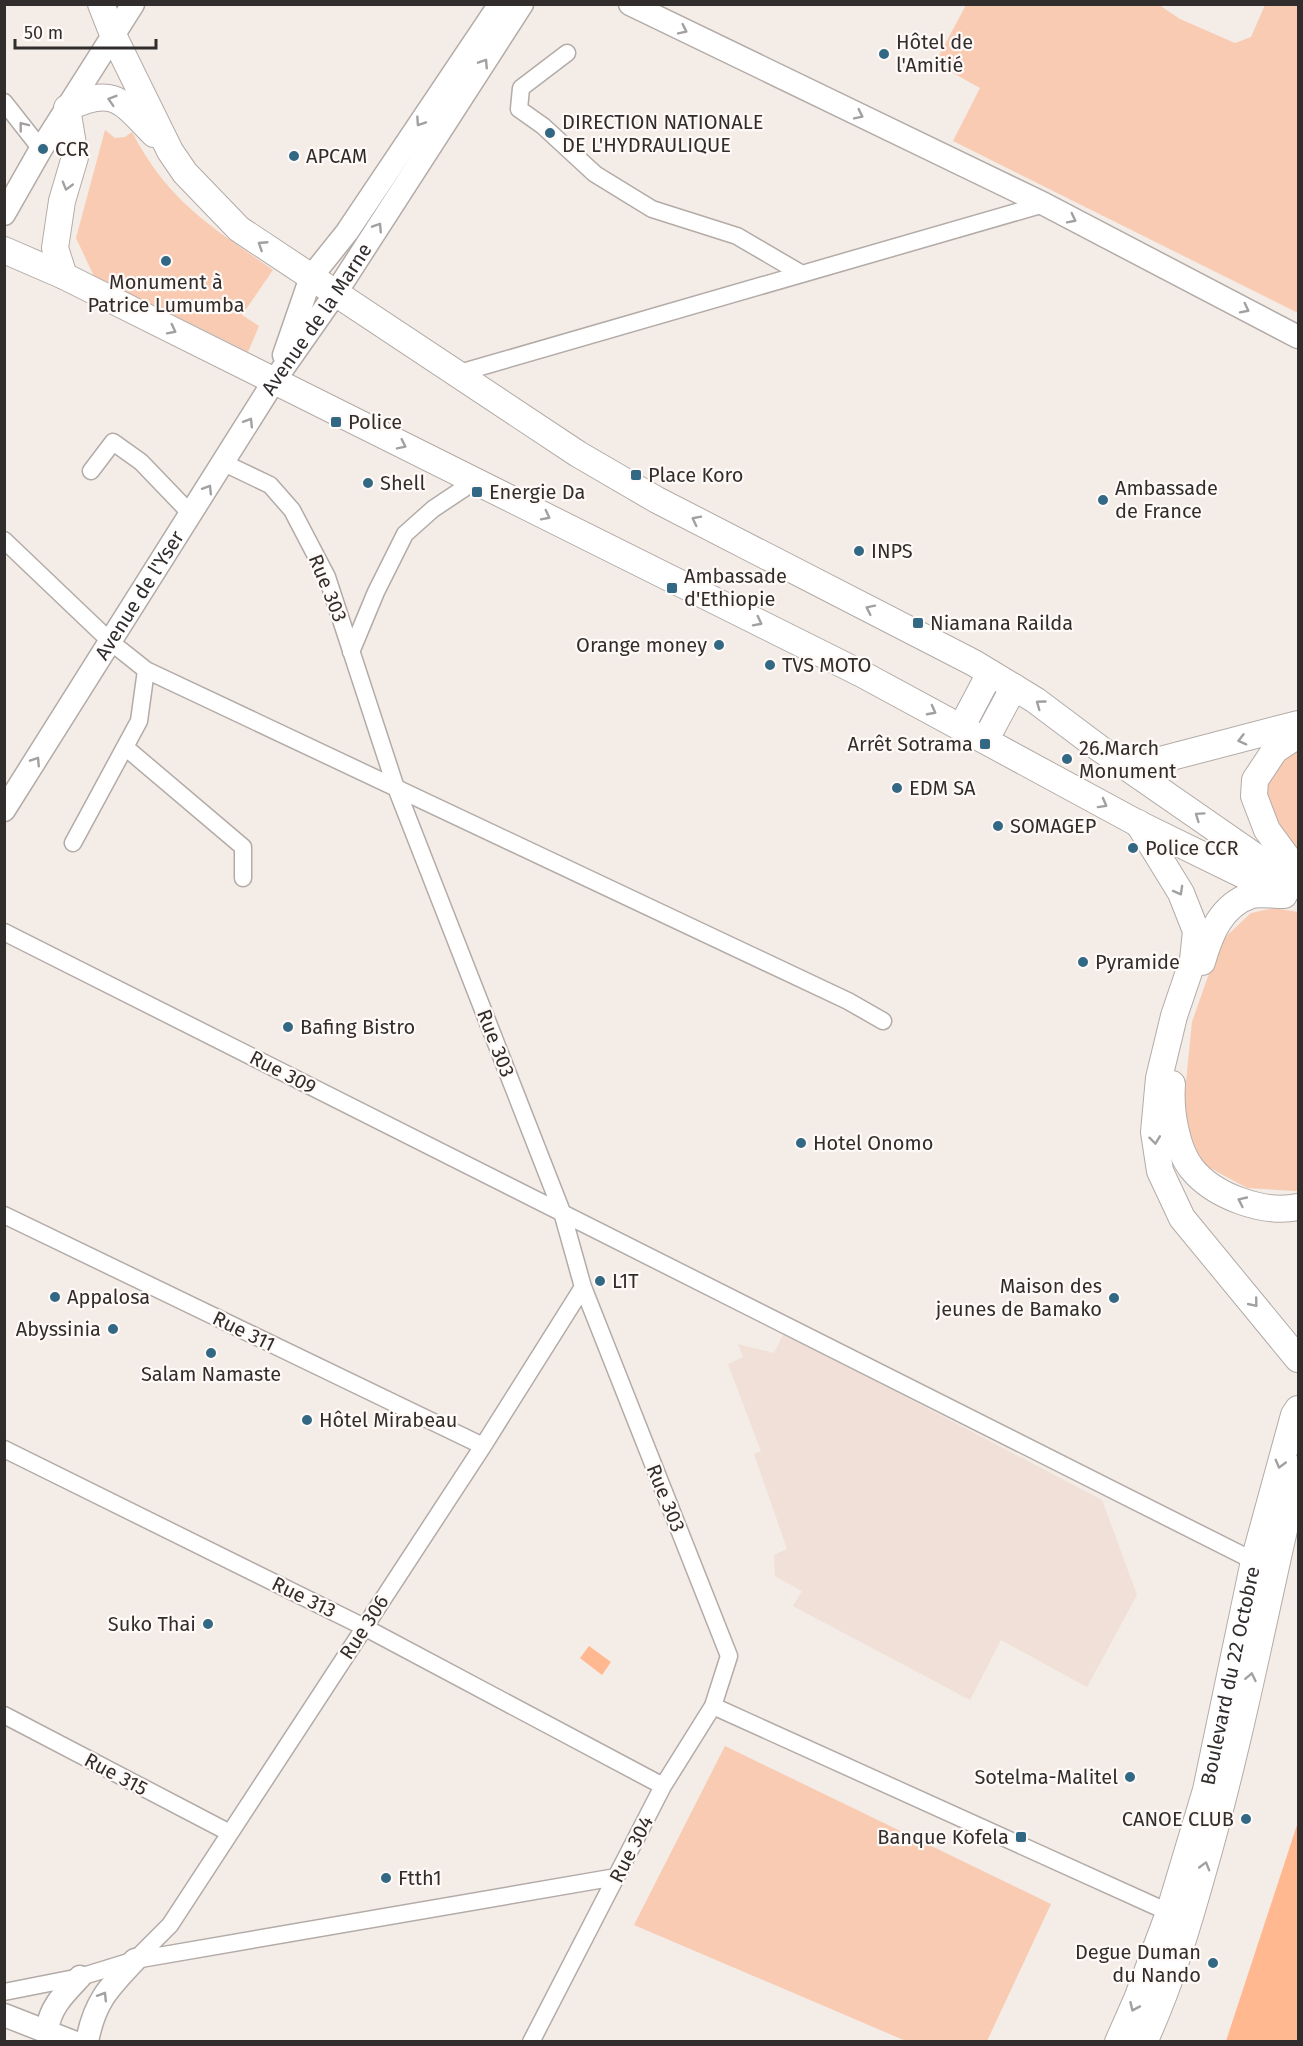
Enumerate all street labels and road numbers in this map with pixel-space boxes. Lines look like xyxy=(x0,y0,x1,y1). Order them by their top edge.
street label: Avenue de la Marne xyxy=(256,239,377,399)
street label: Avenue de l'Yser xyxy=(90,526,189,664)
street label: Rue 303 xyxy=(304,551,352,625)
street label: Rue 303 xyxy=(472,1006,520,1080)
street label: Rue 309 xyxy=(246,1045,320,1099)
street label: Rue 311 xyxy=(209,1306,279,1356)
street label: Rue 303 xyxy=(642,1461,690,1535)
street label: Boulevard du 22 Octobre xyxy=(1195,1564,1265,1787)
street label: Rue 313 xyxy=(268,1571,340,1623)
street label: Rue 306 xyxy=(334,1590,394,1664)
street label: Rue 315 xyxy=(80,1747,152,1801)
street label: Rue 304 xyxy=(604,1811,658,1886)

